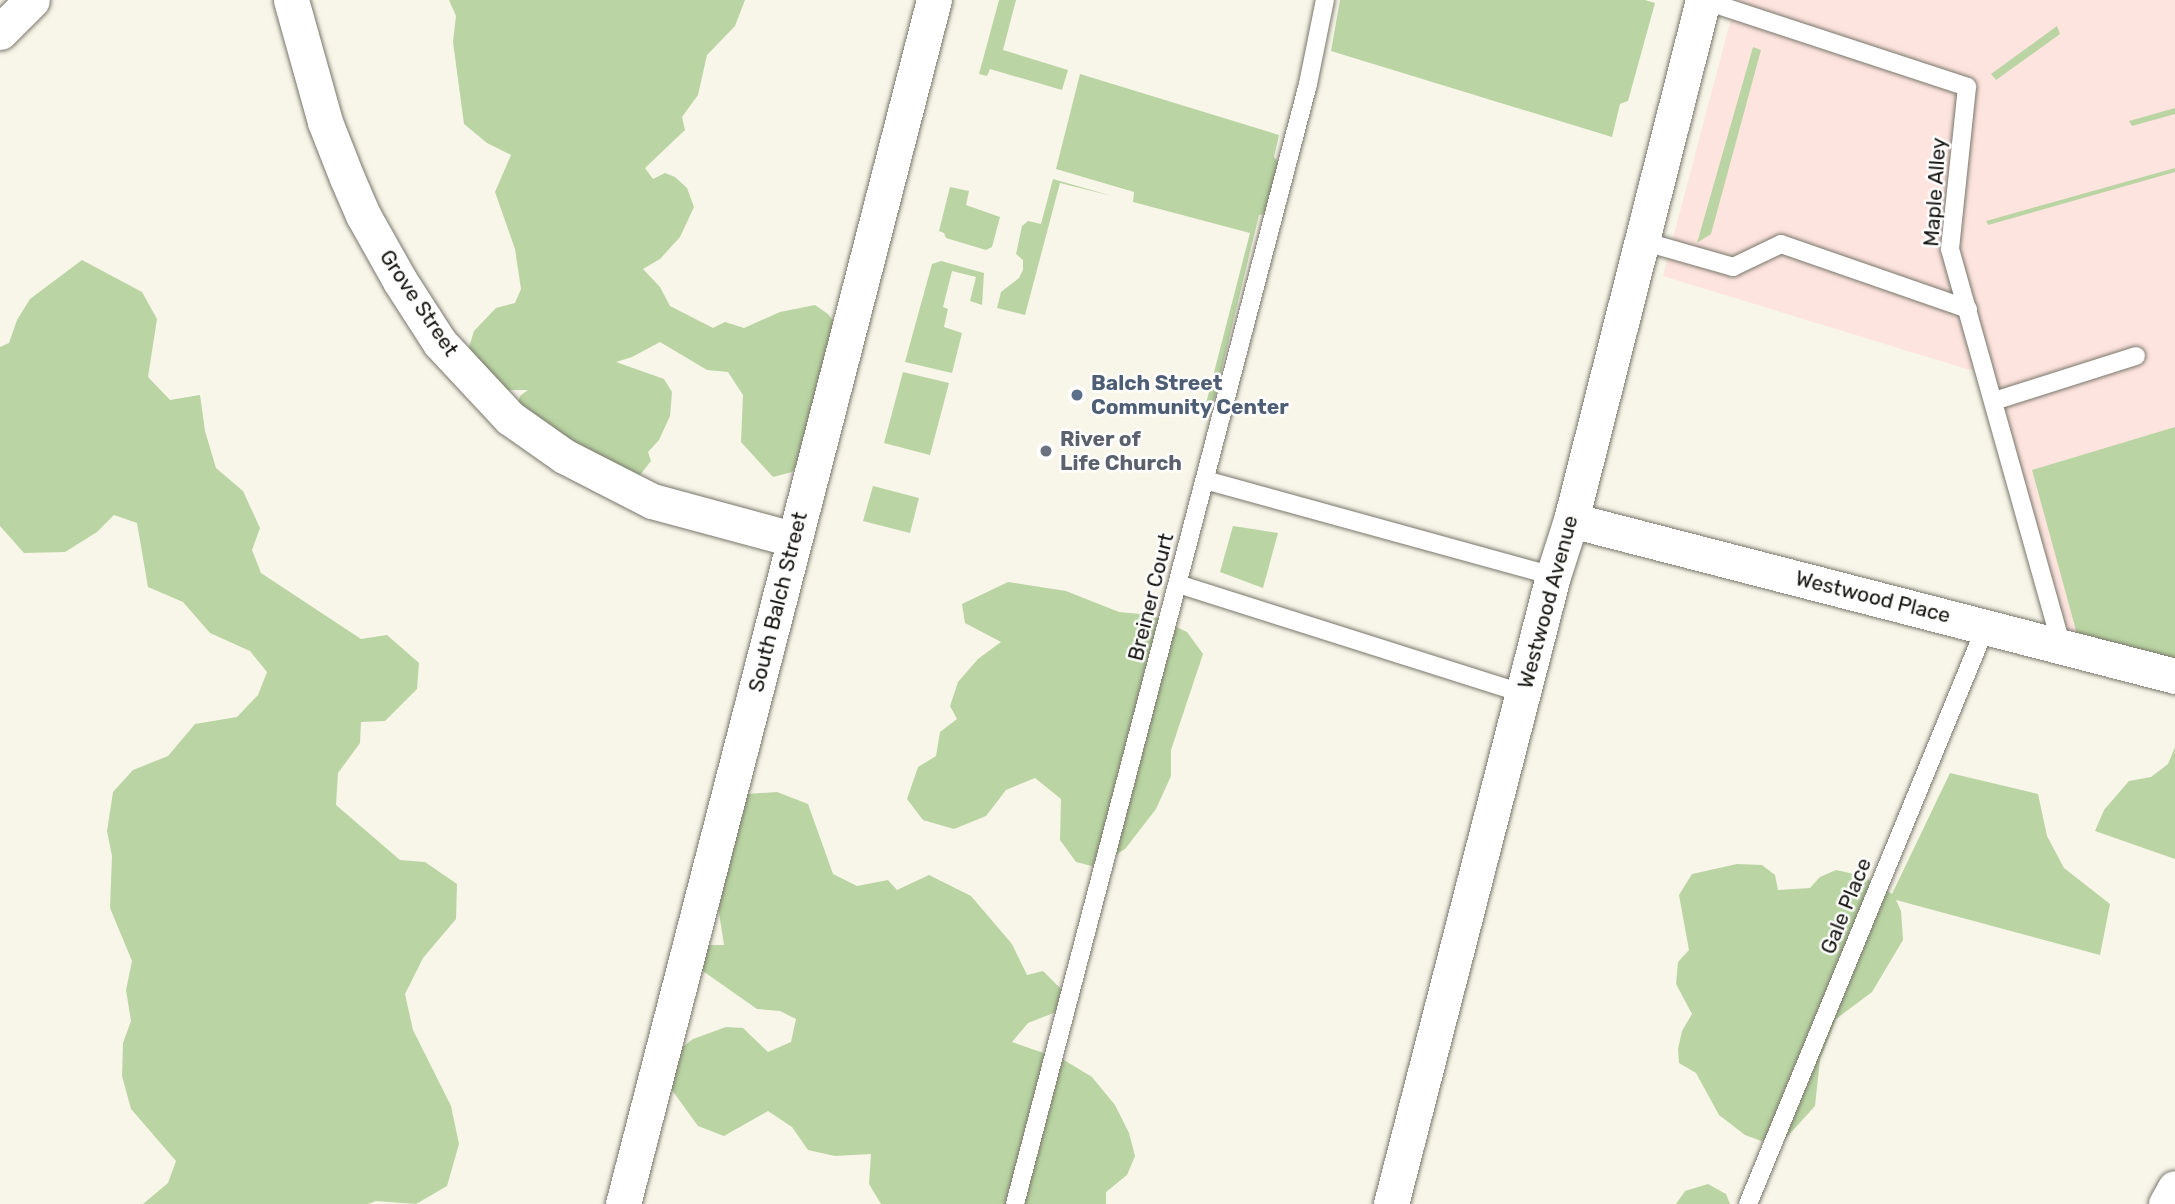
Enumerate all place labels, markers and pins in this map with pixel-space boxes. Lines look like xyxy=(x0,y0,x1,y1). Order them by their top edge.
place label: Balch Street Community Center xyxy=(1091,370,1289,420)
marker: Balch Street Community Center xyxy=(1069,387,1085,403)
place label: River of Life Church xyxy=(1060,426,1182,476)
marker: River of Life Church xyxy=(1038,443,1054,459)

